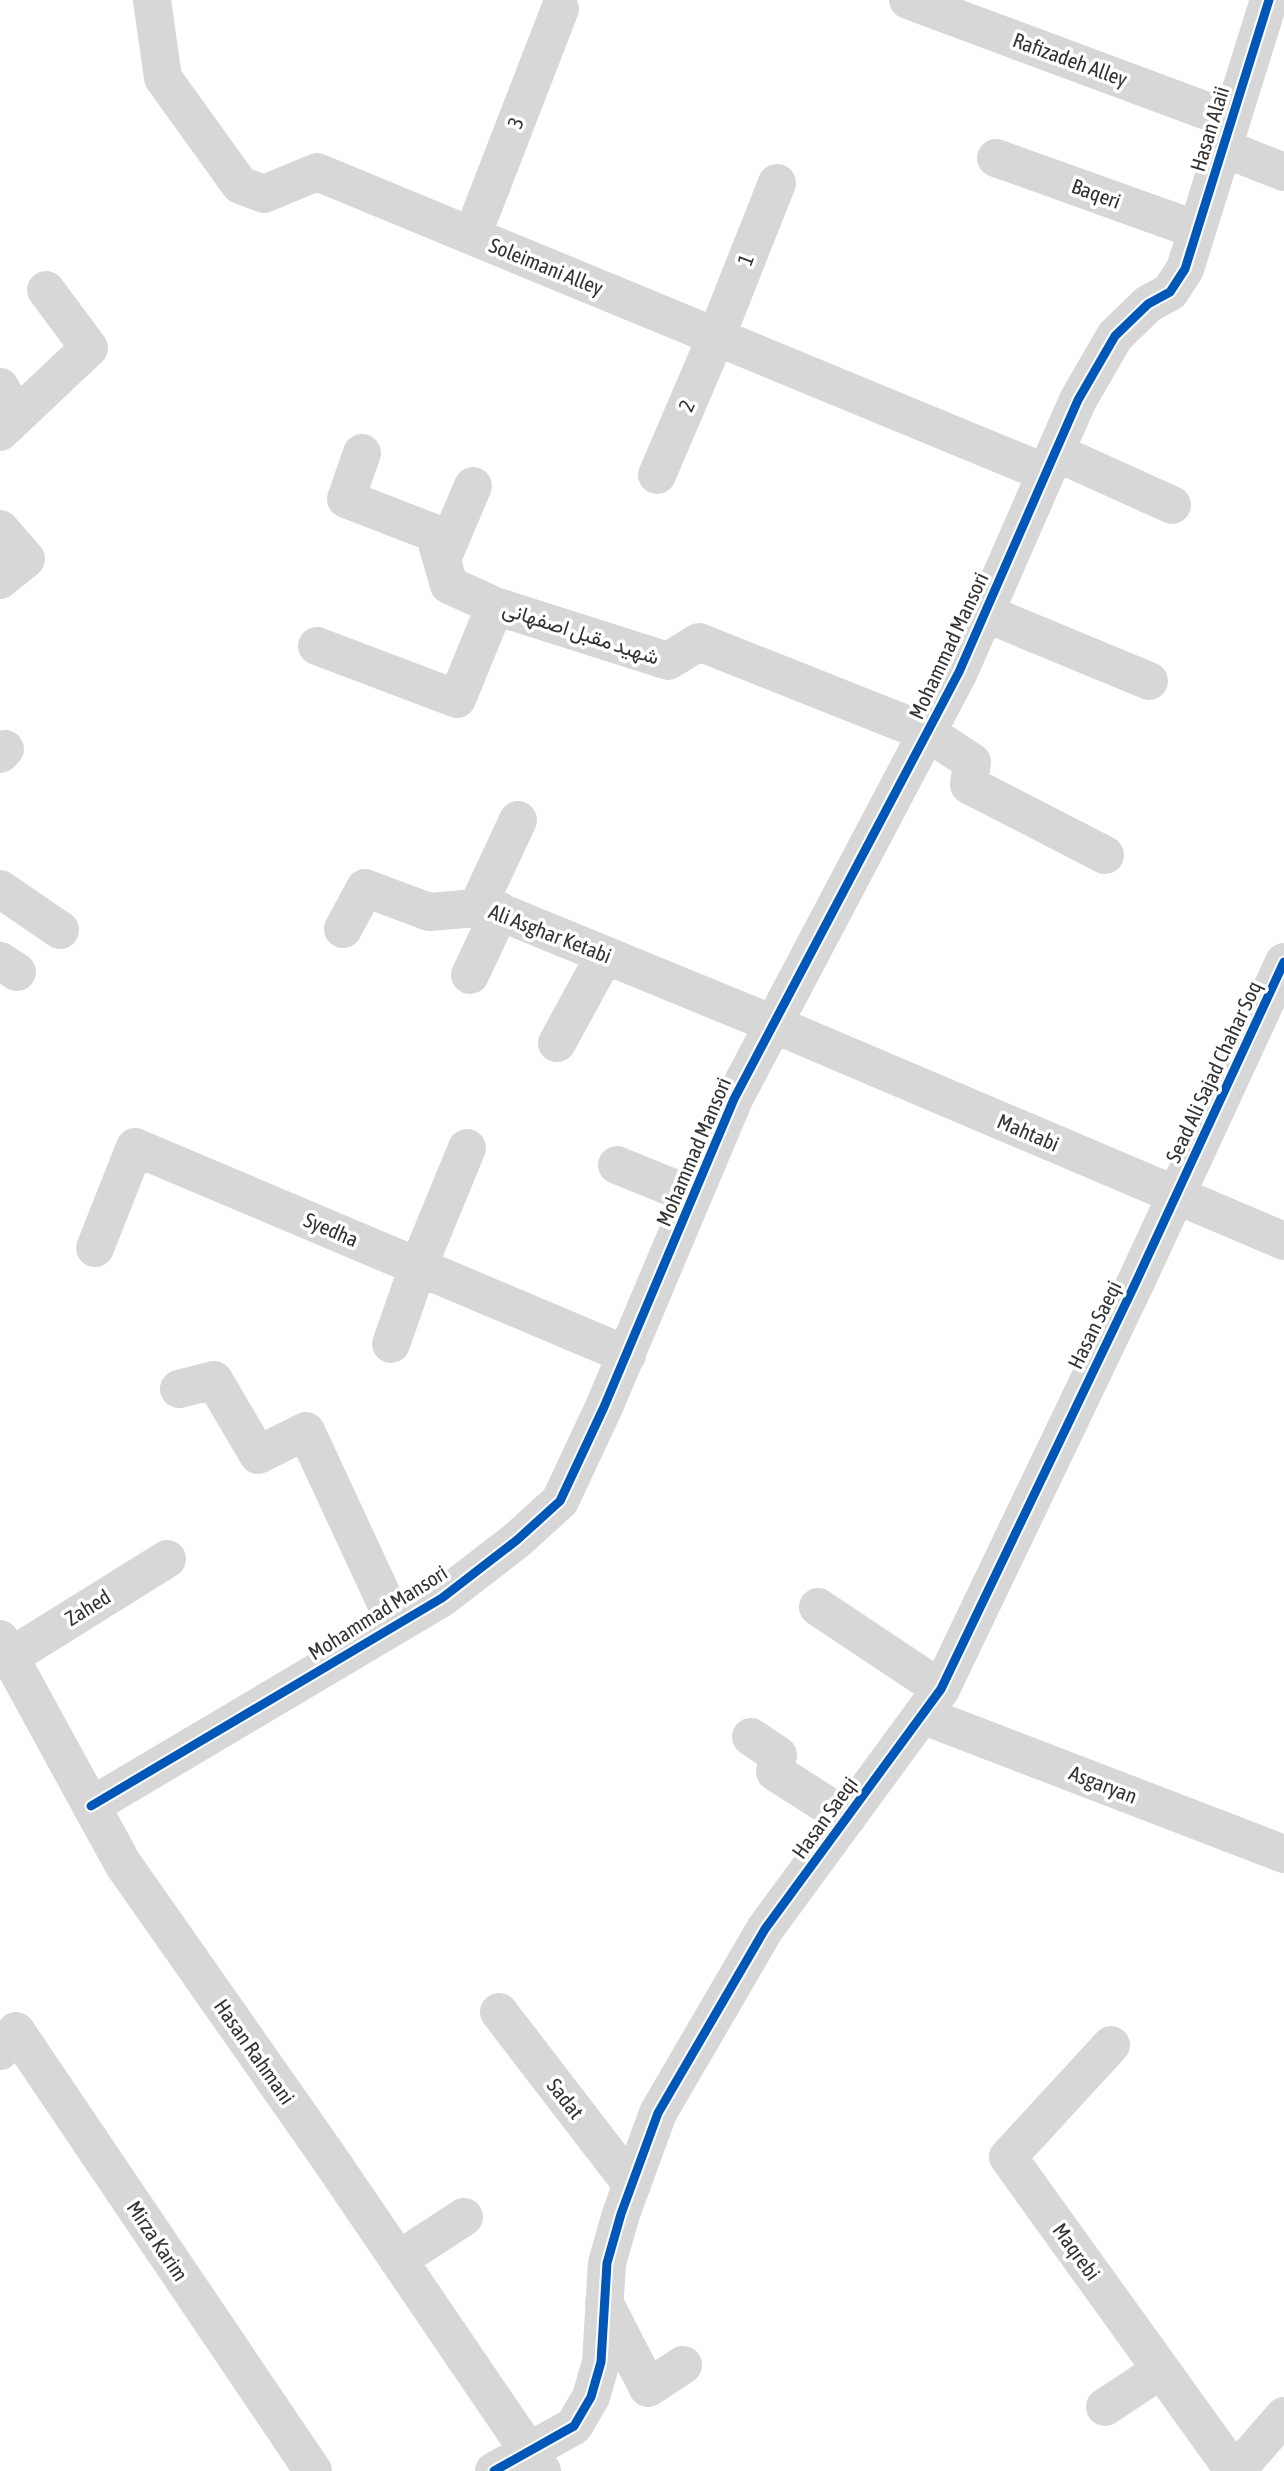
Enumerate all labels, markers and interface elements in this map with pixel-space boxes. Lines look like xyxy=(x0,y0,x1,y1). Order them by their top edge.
street label: Rafizadeh Alley xyxy=(1010,27,1131,91)
street label: Hasan Alaii xyxy=(1185,83,1233,174)
street label: 3 xyxy=(502,114,528,132)
street label: Baqeri xyxy=(1069,173,1124,213)
street label: Soleimani Alley xyxy=(486,232,607,300)
street label: 1 xyxy=(732,251,758,269)
street label: 2 xyxy=(673,396,699,415)
street label: Mohammad Mansori xyxy=(904,568,993,723)
street label: شهید مقبل اصفهانی xyxy=(499,595,663,671)
street label: Ali Asghar Ketabi xyxy=(486,899,615,967)
street label: Sead Ali Sajad Chahar Soq xyxy=(1160,977,1266,1166)
street label: Mohammad Mansori xyxy=(651,1074,735,1230)
street label: Mahtabi xyxy=(994,1108,1063,1156)
street label: Syedha xyxy=(301,1207,362,1251)
street label: Hasan Saeqi xyxy=(1062,1277,1126,1373)
street label: Mohammad Mansori xyxy=(304,1560,451,1664)
street label: Zahed xyxy=(60,1584,115,1630)
street label: Asgaryan xyxy=(1066,1760,1141,1808)
street label: Hasan Saeqi xyxy=(787,1772,862,1863)
street label: Hasan Rahmani xyxy=(210,1994,300,2109)
street label: Sadat xyxy=(543,2074,589,2123)
street label: Mirza Karim xyxy=(122,2196,193,2285)
street label: Maqrebi xyxy=(1048,2218,1105,2284)

